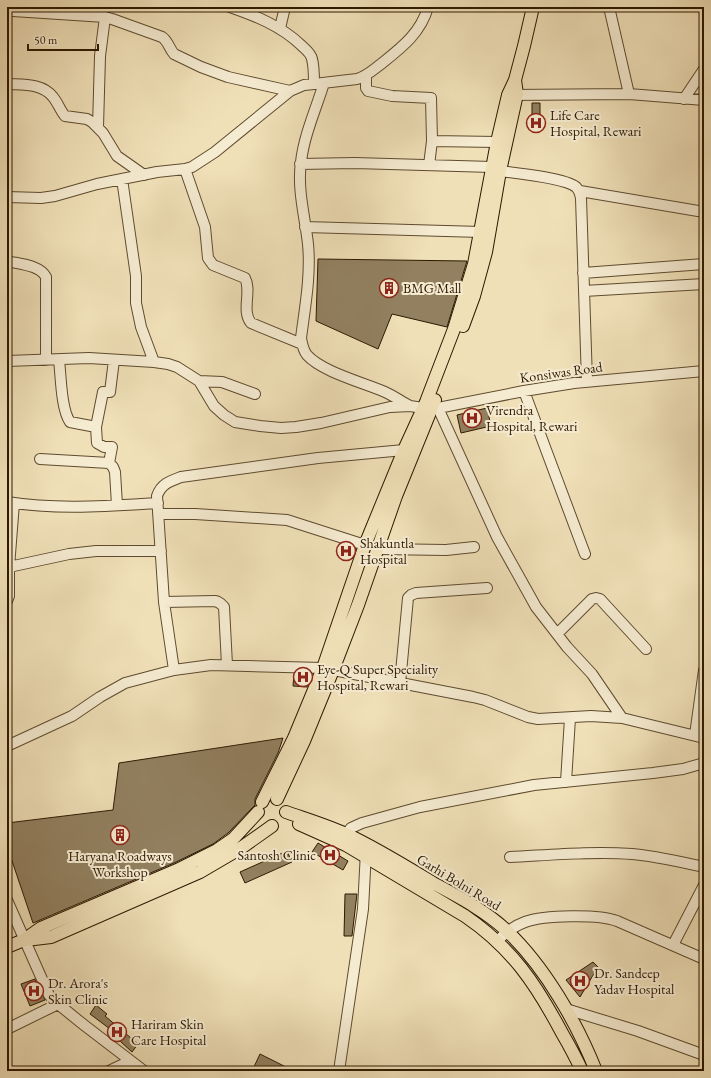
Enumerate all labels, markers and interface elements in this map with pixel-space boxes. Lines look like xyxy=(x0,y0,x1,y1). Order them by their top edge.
scale bar xyxy=(28,26,98,52)
text: 50 m xyxy=(34,32,58,48)
place label: Life Care Hospital, Rewari xyxy=(550,106,642,140)
hospital icon: Life Care Hospital, Rewari xyxy=(525,112,547,134)
building icon: BMG Mall xyxy=(378,277,400,299)
place label: BMG Mall xyxy=(403,279,462,297)
street label: Konsiwas Road xyxy=(518,357,604,387)
place label: Virendra Hospital, Rewari xyxy=(486,401,578,435)
hospital icon: Virendra Hospital, Rewari xyxy=(461,407,483,429)
place label: Shakuntla Hospital xyxy=(360,534,414,568)
hospital icon: Shakuntla Hospital xyxy=(335,540,357,562)
place label: Eye-Q Super Speciality Hospital, Rewari xyxy=(317,660,439,694)
hospital icon: Eye-Q Super Speciality Hospital, Rewari xyxy=(292,666,314,688)
building icon: Haryana Roadways Workshop xyxy=(109,824,131,846)
hospital icon: Santosh Clinic xyxy=(319,844,341,866)
place label: Santosh Clinic xyxy=(237,846,316,864)
place label: Haryana Roadways Workshop xyxy=(68,847,172,881)
street label: Garhi Bolni Road xyxy=(414,850,505,915)
place label: Dr. Sandeep Yadav Hospital xyxy=(594,964,675,998)
hospital icon: Dr. Sandeep Yadav Hospital xyxy=(569,970,591,992)
place label: Dr. Arora's Skin Clinic xyxy=(48,974,109,1008)
hospital icon: Dr. Arora's Skin Clinic xyxy=(23,980,45,1002)
place label: Hariram Skin Care Hospital xyxy=(131,1015,207,1049)
hospital icon: Hariram Skin Care Hospital xyxy=(106,1021,128,1043)

